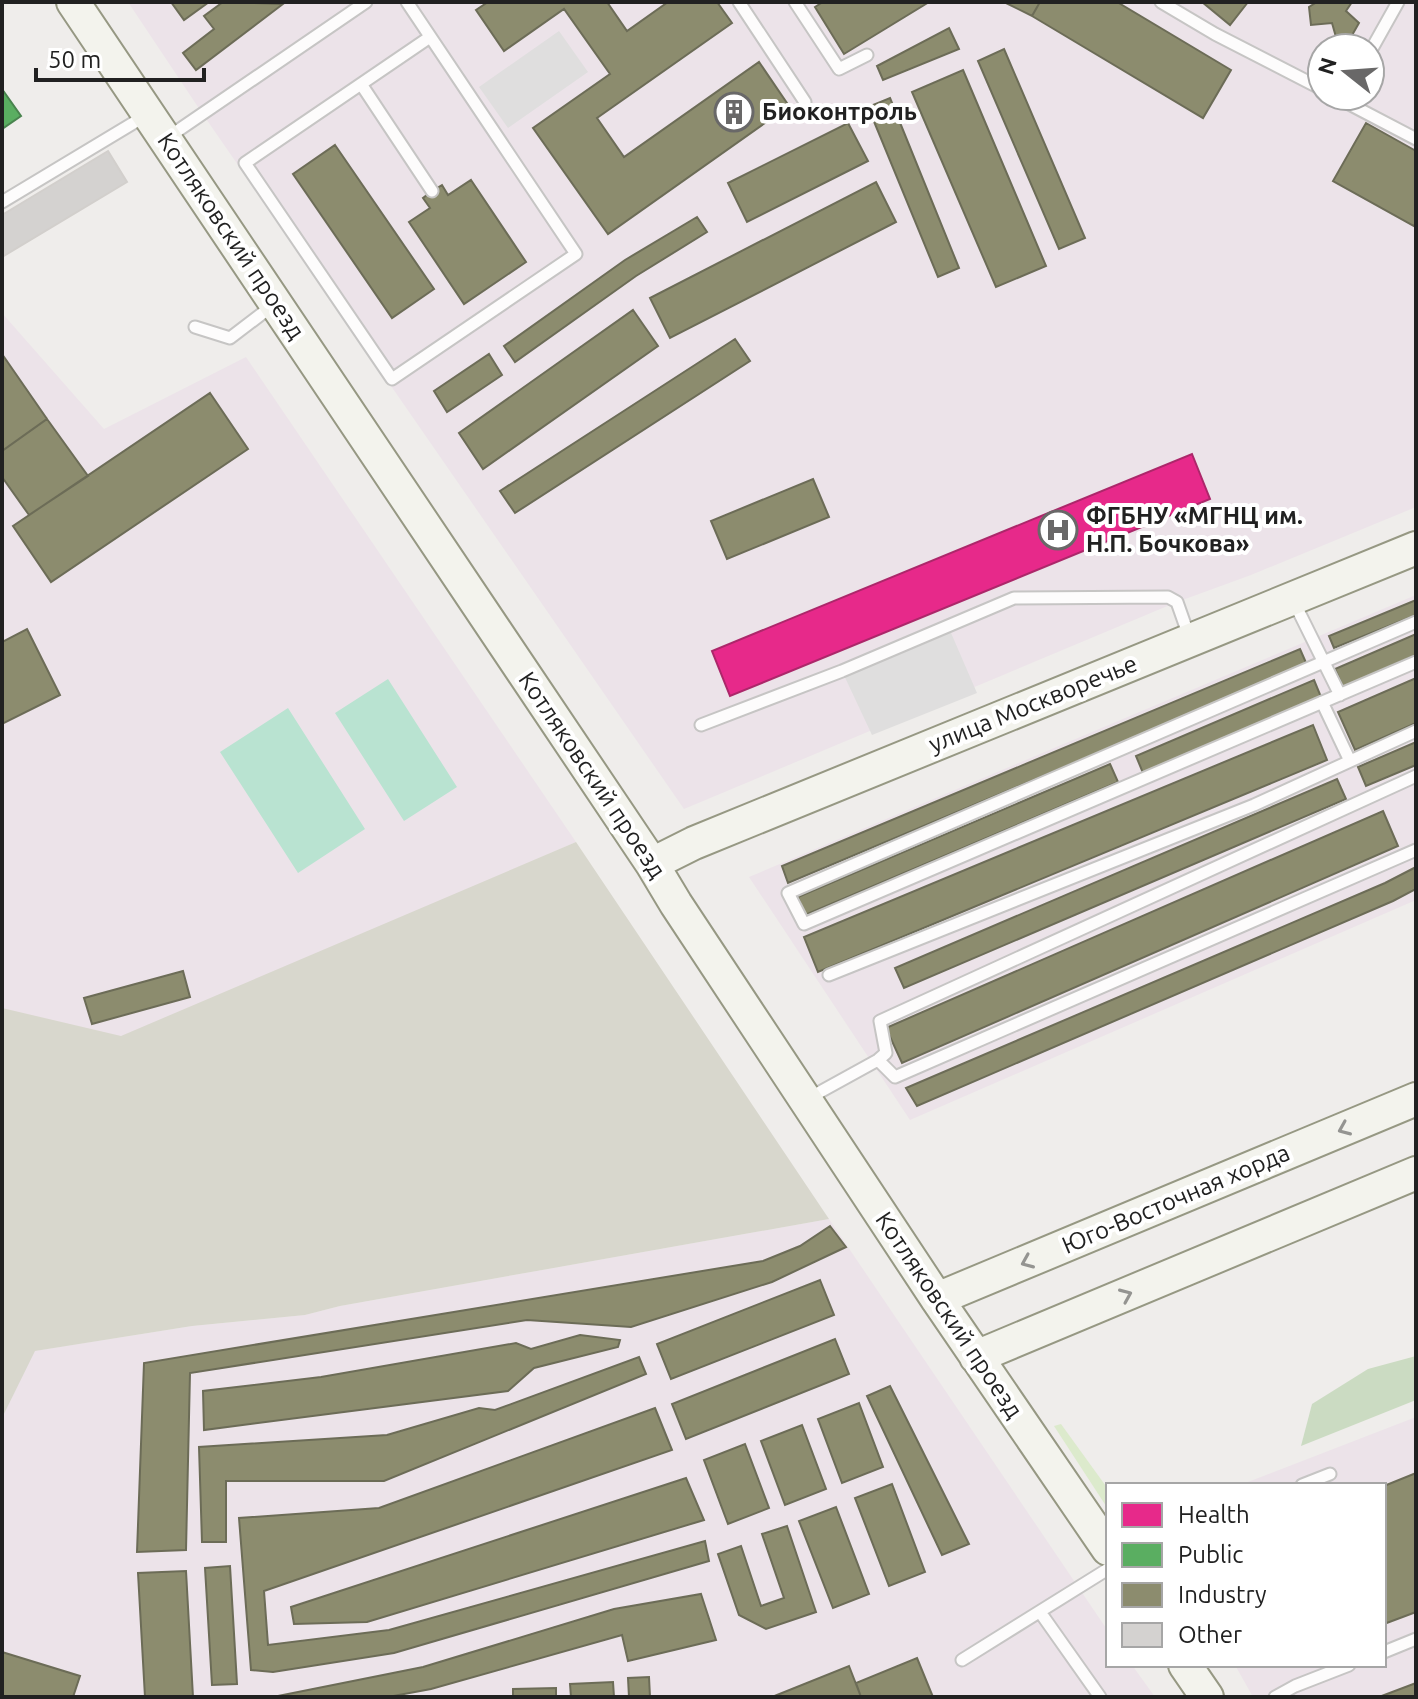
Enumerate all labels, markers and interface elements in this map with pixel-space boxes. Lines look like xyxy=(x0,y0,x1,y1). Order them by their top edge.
scale bar xyxy=(36,32,204,82)
north arrow xyxy=(1306,32,1386,112)
text: 50 m xyxy=(48,46,101,73)
text: N xyxy=(1312,54,1341,78)
building icon: Биоконтроль xyxy=(713,91,755,133)
place label: Биоконтроль xyxy=(762,98,917,125)
street label: Котляковский проезд xyxy=(152,128,310,344)
place label: ФГБНУ «МГНЦ им. Н.П. Бочкова» xyxy=(1086,502,1303,557)
hospital icon: ФГБНУ «МГНЦ им. Н.П. Бочкова» xyxy=(1037,509,1079,551)
street label: улица Москворечье xyxy=(925,649,1141,758)
street label: Котляковский проезд xyxy=(513,667,671,883)
one-way arrow xyxy=(1338,1119,1352,1135)
street label: Юго-Восточная хорда xyxy=(1058,1138,1294,1259)
street label: Котляковский проезд xyxy=(870,1207,1028,1423)
one-way arrow xyxy=(1021,1252,1035,1268)
one-way arrow xyxy=(1118,1288,1132,1304)
legend xyxy=(1106,1483,1386,1667)
text: Health xyxy=(1178,1501,1250,1528)
text: Public xyxy=(1178,1541,1243,1568)
text: Industry xyxy=(1178,1581,1267,1608)
text: Other xyxy=(1178,1621,1242,1648)

